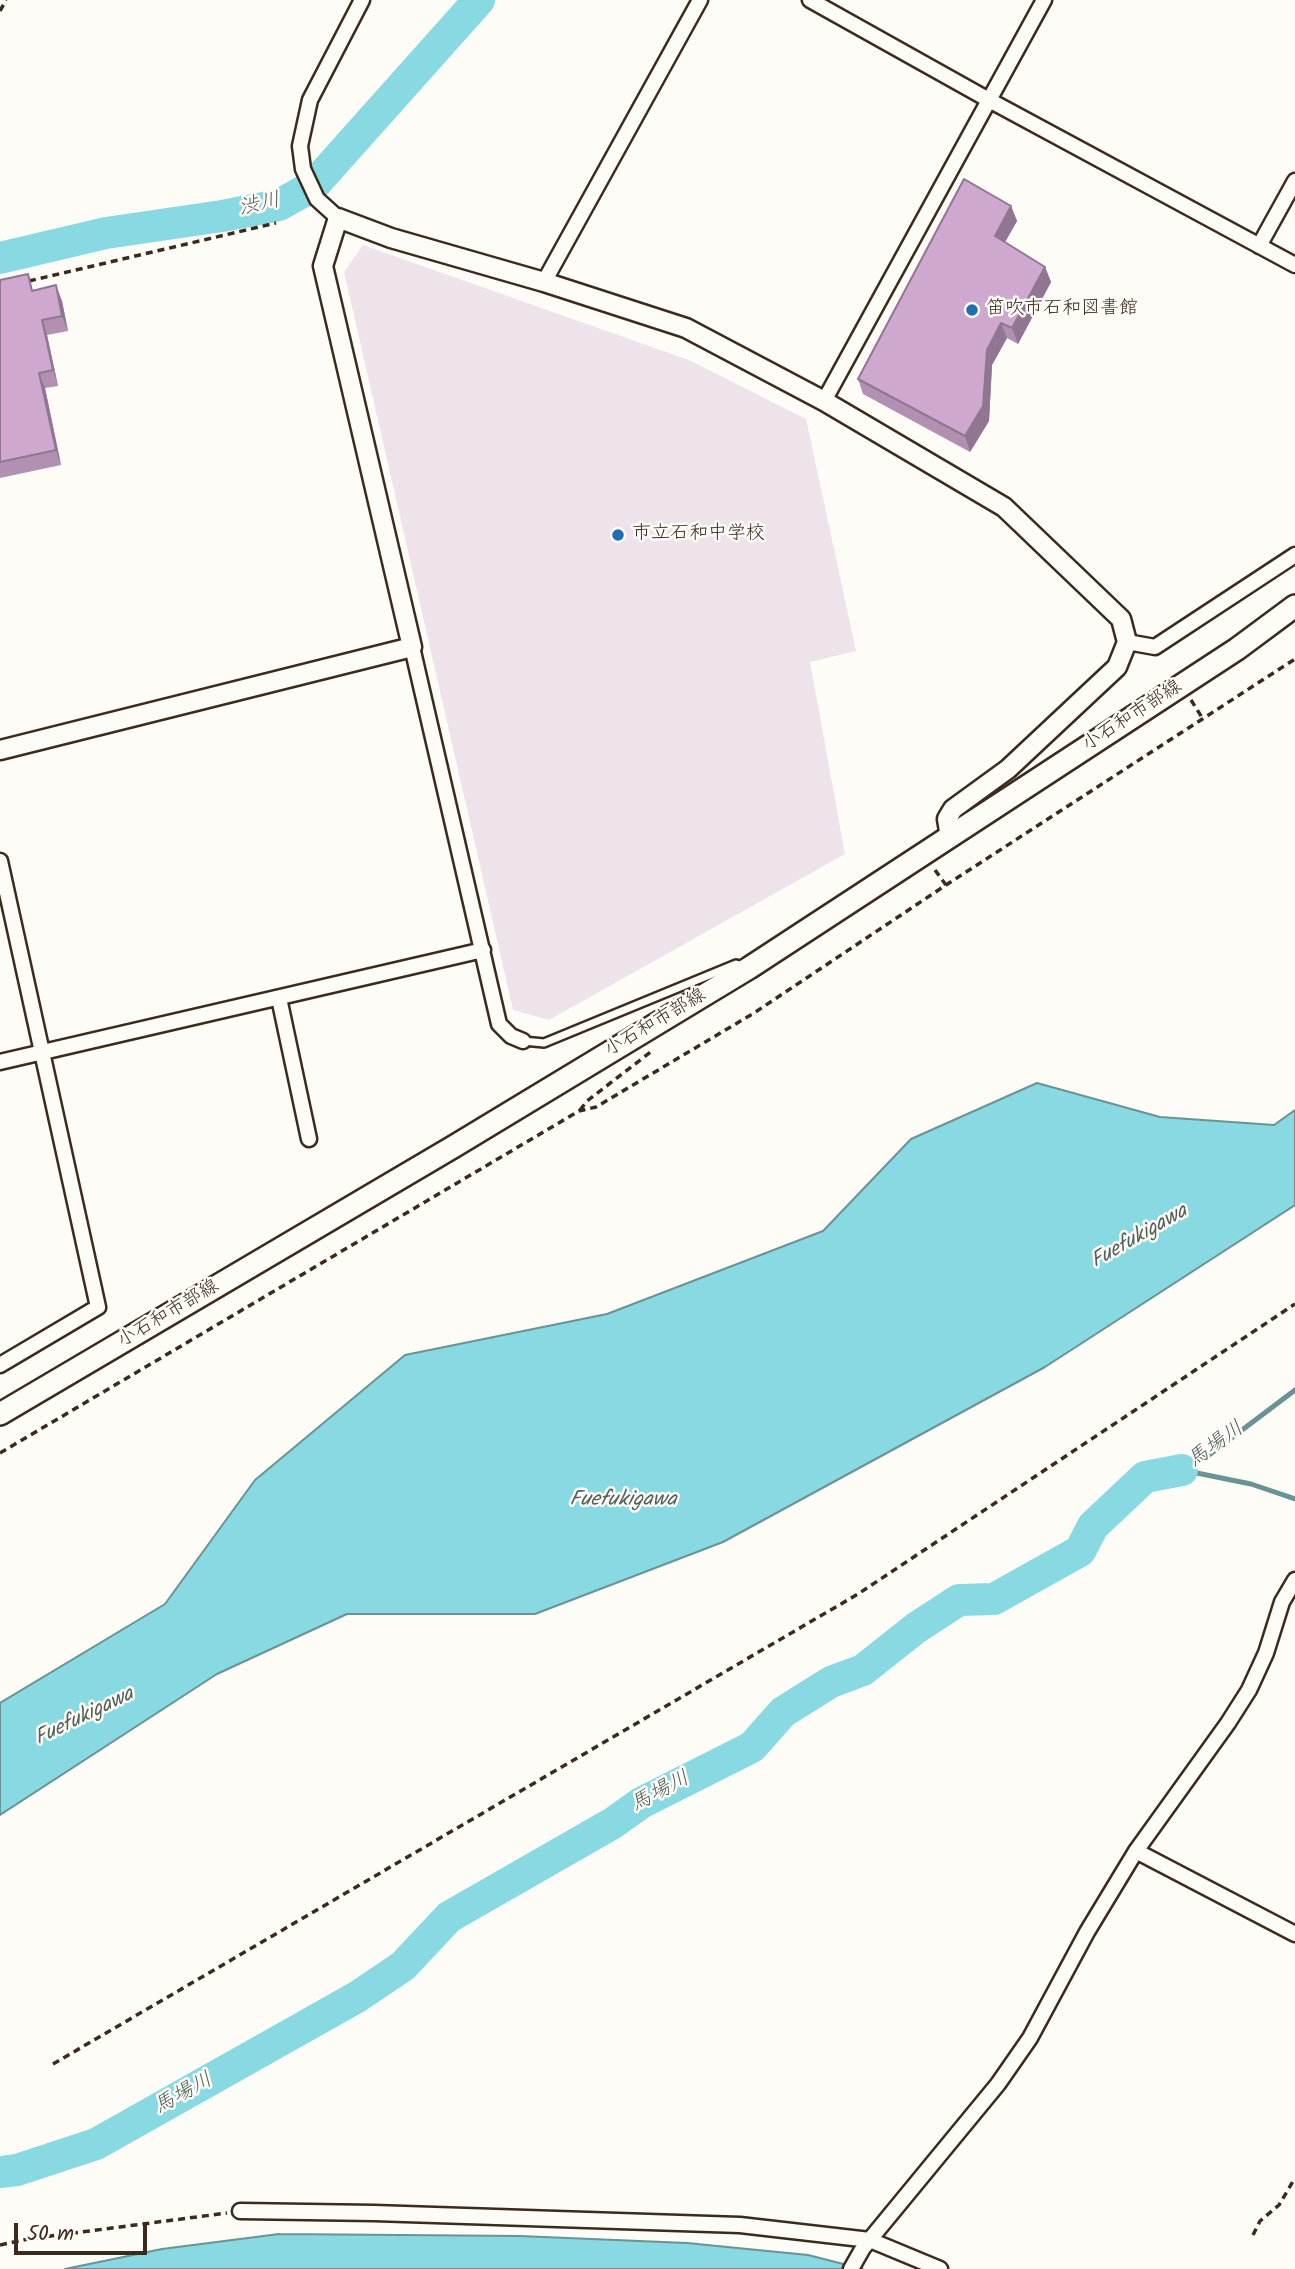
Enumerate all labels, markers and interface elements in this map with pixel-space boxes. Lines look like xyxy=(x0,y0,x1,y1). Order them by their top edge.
water label: 渋川 xyxy=(237,189,283,223)
place label: 笛吹市石和図書館 xyxy=(986,299,1138,321)
marker: 笛吹市石和図書館 xyxy=(964,302,980,318)
place label: 市立石和中学校 xyxy=(632,524,765,546)
marker: 市立石和中学校 xyxy=(610,527,626,543)
street label: 小石和市部線 xyxy=(1079,676,1187,758)
street label: 小石和市部線 xyxy=(601,985,711,1063)
water label: Fuefukigawa xyxy=(1087,1200,1193,1276)
street label: 小石和市部線 xyxy=(114,1276,224,1354)
water label: 馬場川 xyxy=(1184,1417,1250,1475)
water label: Fuefukigawa xyxy=(569,1488,677,1514)
water label: Fuefukigawa xyxy=(31,1683,139,1753)
water label: 馬場川 xyxy=(627,1767,695,1819)
water label: 馬場川 xyxy=(150,2069,218,2121)
scale bar xyxy=(18,2210,150,2254)
text: 50 m xyxy=(27,2218,74,2251)

